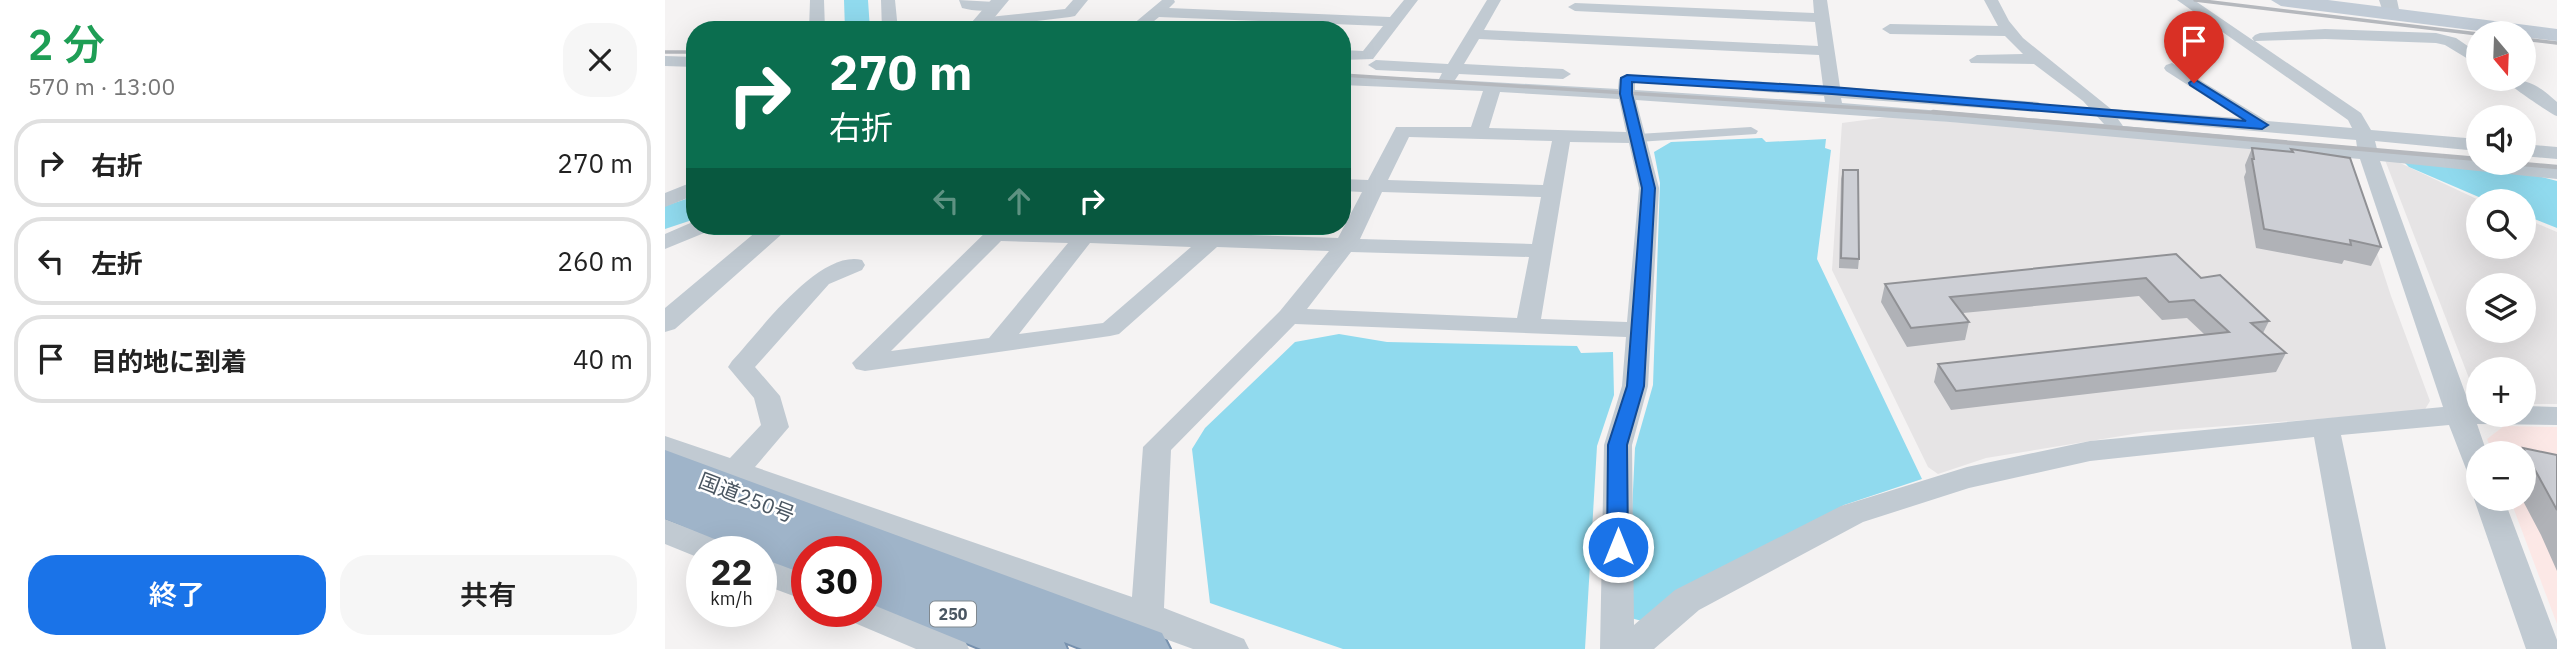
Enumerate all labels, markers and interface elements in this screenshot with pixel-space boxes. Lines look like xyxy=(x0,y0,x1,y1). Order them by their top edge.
pin xyxy=(2164,11,2224,83)
text: 2 分 xyxy=(28,17,105,72)
north arrow xyxy=(2466,21,2536,91)
map controls xyxy=(2466,21,2536,511)
icon: arrive xyxy=(2175,22,2213,60)
button: close xyxy=(563,23,637,97)
text: 270 m xyxy=(829,40,973,103)
icon: right xyxy=(714,49,805,140)
text: 570 m · 13:00 xyxy=(28,71,175,101)
button: sound xyxy=(2466,105,2536,175)
text: 右折 xyxy=(829,106,893,148)
icon: right xyxy=(32,144,70,182)
text: 270 m xyxy=(557,146,633,180)
text: 右折 xyxy=(91,148,143,182)
icon: left xyxy=(927,182,965,220)
icon: ahead xyxy=(1000,182,1038,220)
icon: right xyxy=(1073,182,1111,220)
button: search xyxy=(2466,189,2536,259)
icon: left xyxy=(32,242,70,280)
text: 260 m xyxy=(557,244,633,278)
text: 左折 xyxy=(91,246,143,280)
button: layers xyxy=(2466,273,2536,343)
icon: arrive xyxy=(32,340,70,378)
text: 40 m xyxy=(573,342,633,376)
text: 目的地に到着 xyxy=(91,344,247,378)
button: + xyxy=(2466,357,2536,427)
button: − xyxy=(2466,441,2536,511)
street label: 国道250号 xyxy=(695,466,799,528)
position arrow xyxy=(1581,510,1655,584)
speed limit sign: 30 xyxy=(791,536,882,627)
text: 22 xyxy=(710,549,753,595)
button: 終了 xyxy=(28,555,326,635)
button: 共有 xyxy=(340,555,637,635)
text: km/h xyxy=(710,587,753,610)
road number: 250 xyxy=(930,601,976,626)

